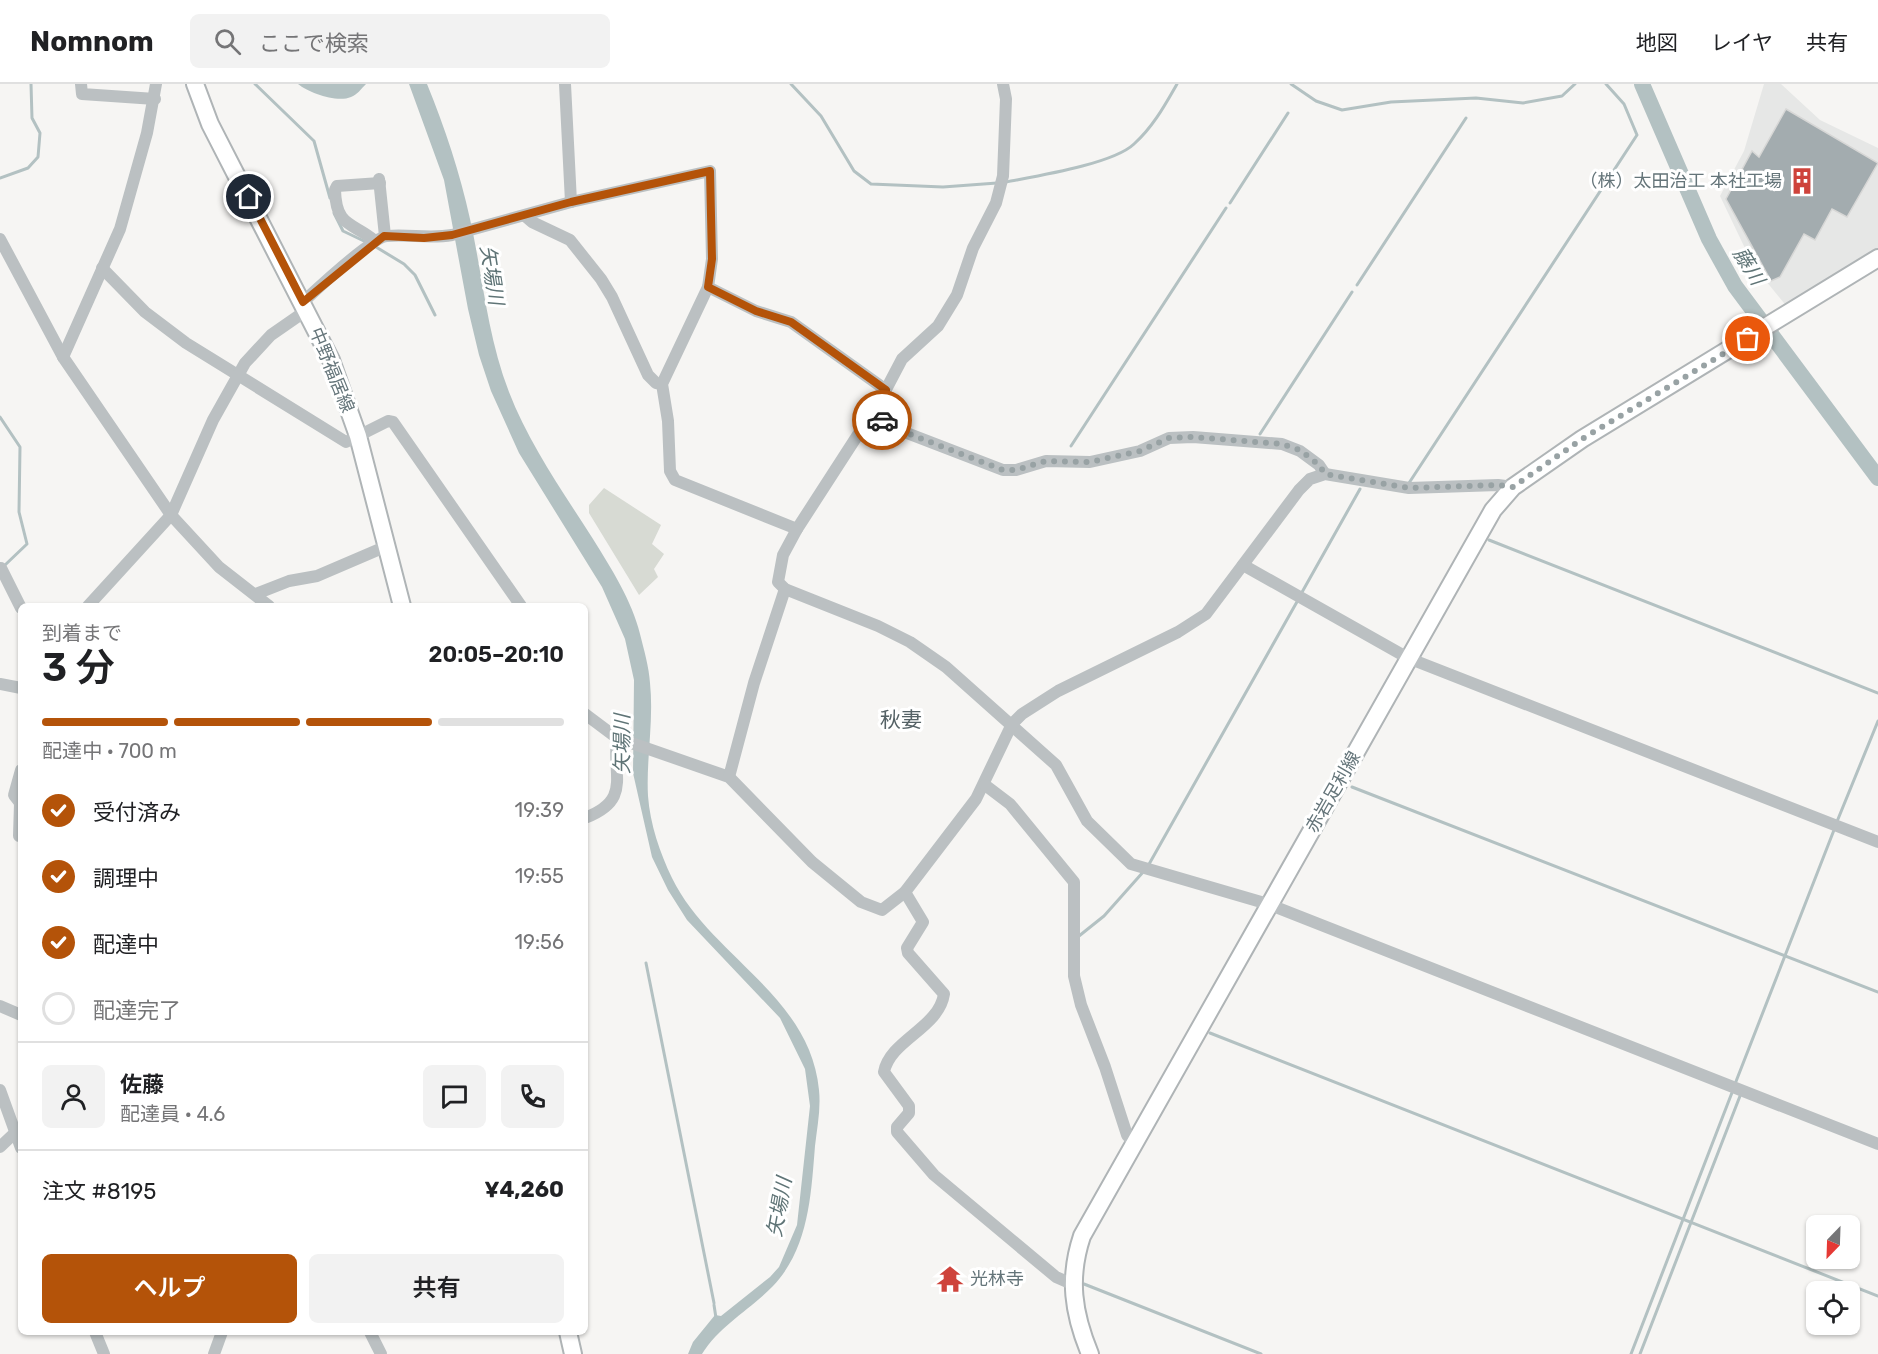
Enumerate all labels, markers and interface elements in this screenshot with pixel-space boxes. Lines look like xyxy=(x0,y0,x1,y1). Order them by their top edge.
search box xyxy=(190,14,610,68)
text: Nomnom xyxy=(30,25,154,58)
icon: search xyxy=(211,25,244,58)
text: ここで検索 xyxy=(259,30,369,57)
text: 地図 xyxy=(1636,30,1678,55)
text: レイヤ xyxy=(1711,30,1773,55)
text: 共有 xyxy=(1806,30,1848,55)
building icon: （株）太田治工 本社工場 xyxy=(1787,166,1817,196)
place label: （株）太田治工 本社工場 xyxy=(1580,170,1782,192)
pin xyxy=(223,171,274,222)
icon: home xyxy=(232,180,265,213)
water label: 矢場川 xyxy=(475,243,509,308)
water label: 藤川 xyxy=(1728,243,1771,291)
pin xyxy=(1722,313,1773,364)
icon: bag xyxy=(1731,322,1764,355)
street label: 中野福居線 xyxy=(305,324,359,416)
courier xyxy=(852,390,912,450)
icon: car xyxy=(866,404,899,437)
text: 到着まで xyxy=(42,621,122,645)
text: 20:05–20:10 xyxy=(429,641,564,668)
text: 3 分 xyxy=(42,645,115,691)
district label: 秋妻 xyxy=(880,707,922,732)
water label: 矢場川 xyxy=(610,712,634,774)
text: 配達中 · 700 m xyxy=(42,739,177,763)
street label: 赤岩足利線 xyxy=(1301,748,1365,836)
icon: check xyxy=(42,794,75,827)
text: 19:39 xyxy=(515,798,564,822)
text: 受付済み xyxy=(93,799,181,826)
icon: check xyxy=(42,860,75,893)
text: 19:55 xyxy=(515,864,564,888)
text: 調理中 xyxy=(93,865,159,892)
icon: check xyxy=(42,926,75,959)
text: 19:56 xyxy=(515,930,564,954)
text: 配達中 xyxy=(93,931,159,958)
text: 配達完了 xyxy=(93,997,181,1024)
button: person xyxy=(42,1065,105,1128)
button: chat xyxy=(423,1065,486,1128)
button: phone xyxy=(501,1065,564,1128)
text: 佐藤 xyxy=(120,1071,164,1098)
text: 配達員 · 4.6 xyxy=(120,1102,225,1126)
water label: 矢場川 xyxy=(762,1173,796,1239)
text: ¥4,260 xyxy=(484,1176,564,1203)
text: 注文 #8195 xyxy=(42,1178,156,1205)
north arrow xyxy=(1806,1215,1860,1269)
map controls xyxy=(1806,1215,1860,1335)
button: ヘルプ xyxy=(42,1254,297,1323)
button: 共有 xyxy=(309,1254,564,1323)
temple icon: 光林寺 xyxy=(935,1264,965,1294)
place label: 光林寺 xyxy=(970,1268,1024,1290)
button: locate xyxy=(1806,1281,1860,1335)

